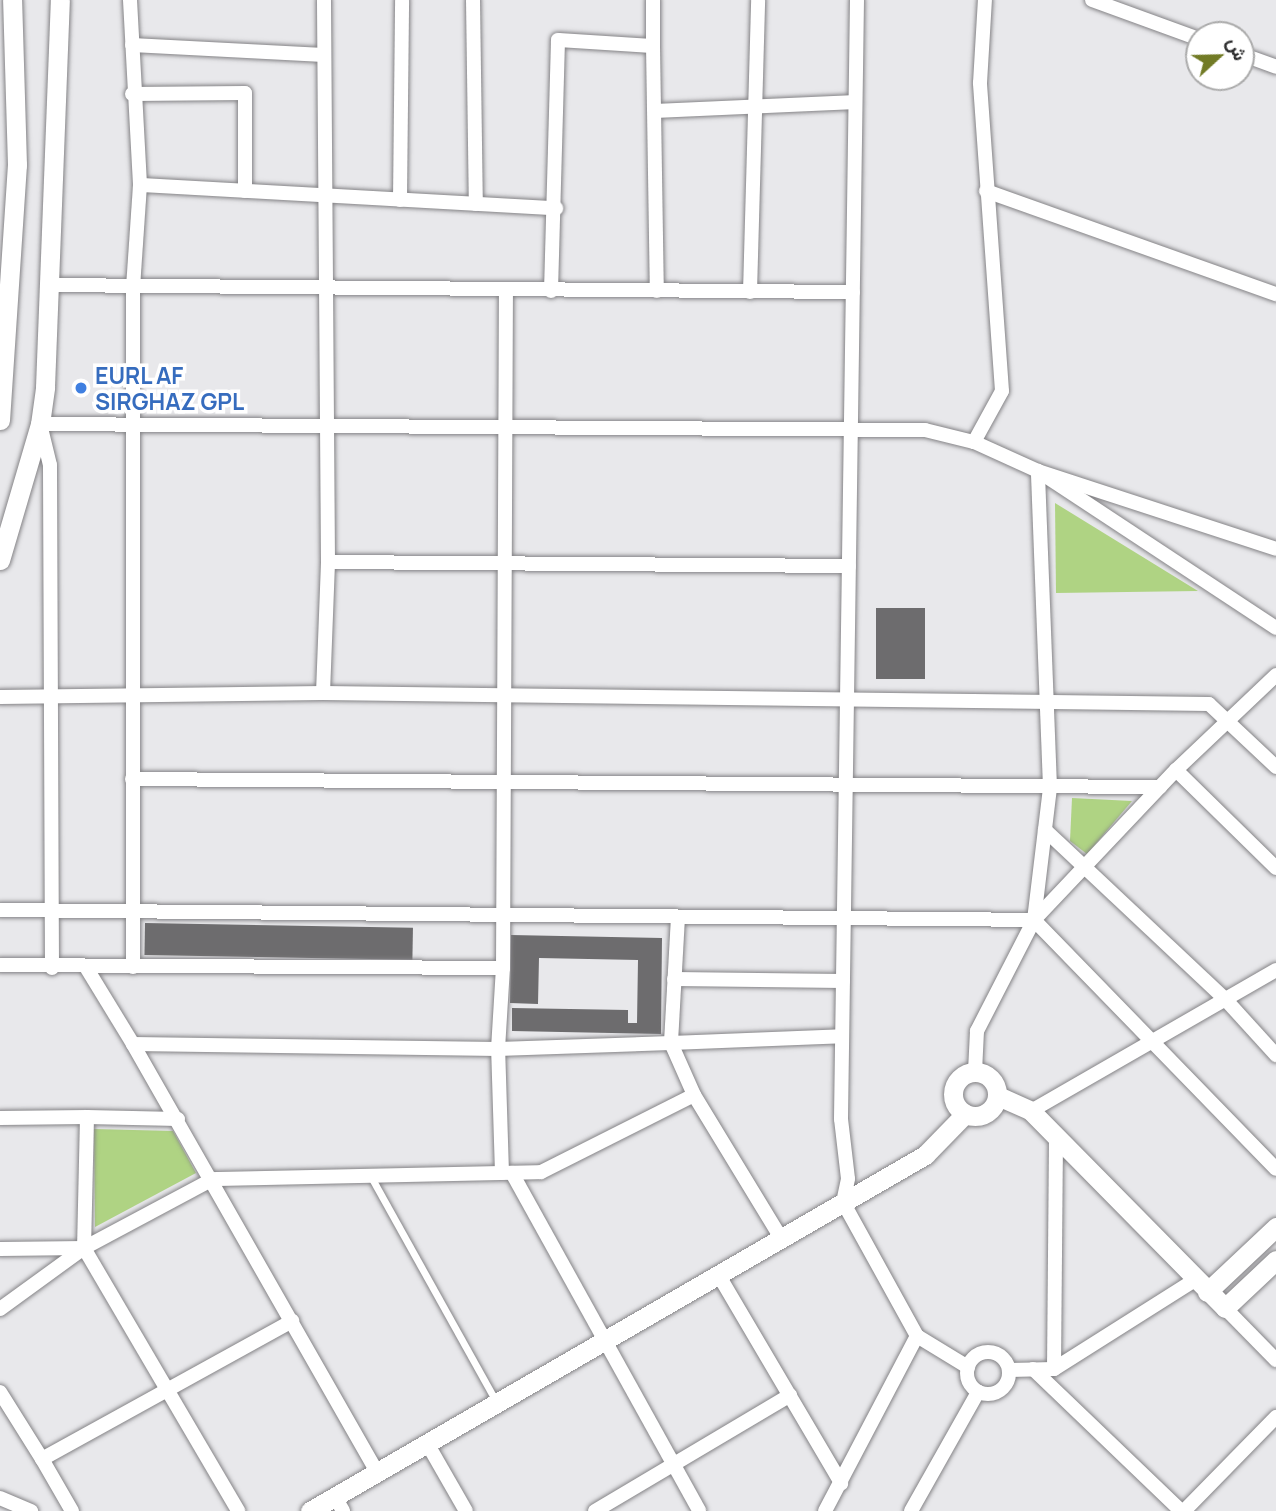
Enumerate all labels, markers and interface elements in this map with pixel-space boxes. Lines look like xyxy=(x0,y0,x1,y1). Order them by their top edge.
north arrow xyxy=(1185,21,1255,91)
text: ش xyxy=(1221,33,1254,64)
place label: EURL AF SIRGHAZ GPL xyxy=(95,361,244,415)
marker: EURL AF SIRGHAZ GPL xyxy=(73,380,89,396)

